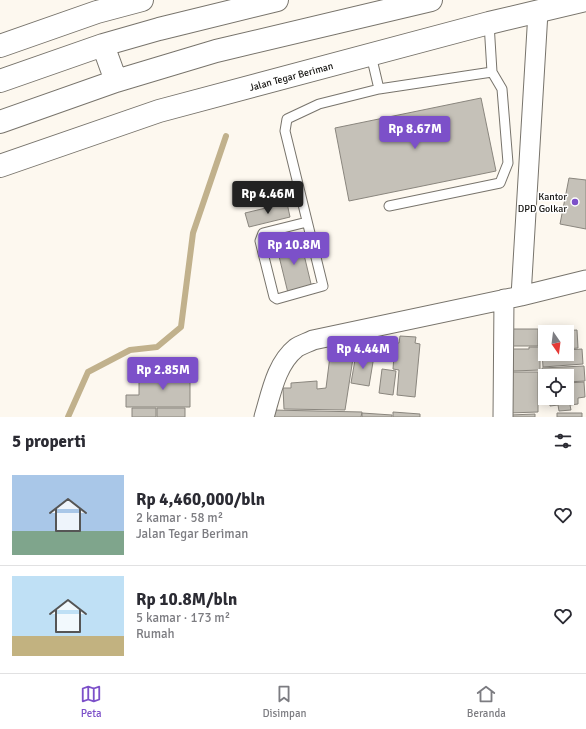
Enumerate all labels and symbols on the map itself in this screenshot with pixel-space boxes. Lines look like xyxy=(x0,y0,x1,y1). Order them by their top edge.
street label: Jalan Tegar Beriman xyxy=(248,60,335,94)
pin: Rp 8.67M xyxy=(374,116,456,150)
pin: Rp 4.46M xyxy=(227,181,309,215)
place label: Kantor DPD Golkar xyxy=(518,191,567,215)
marker: Kantor DPD Golkar xyxy=(570,197,580,207)
pin: Rp 10.8M xyxy=(253,232,335,266)
north arrow xyxy=(538,325,574,361)
pin: Rp 4.44M xyxy=(322,336,404,370)
pin: Rp 2.85M xyxy=(122,357,204,391)

